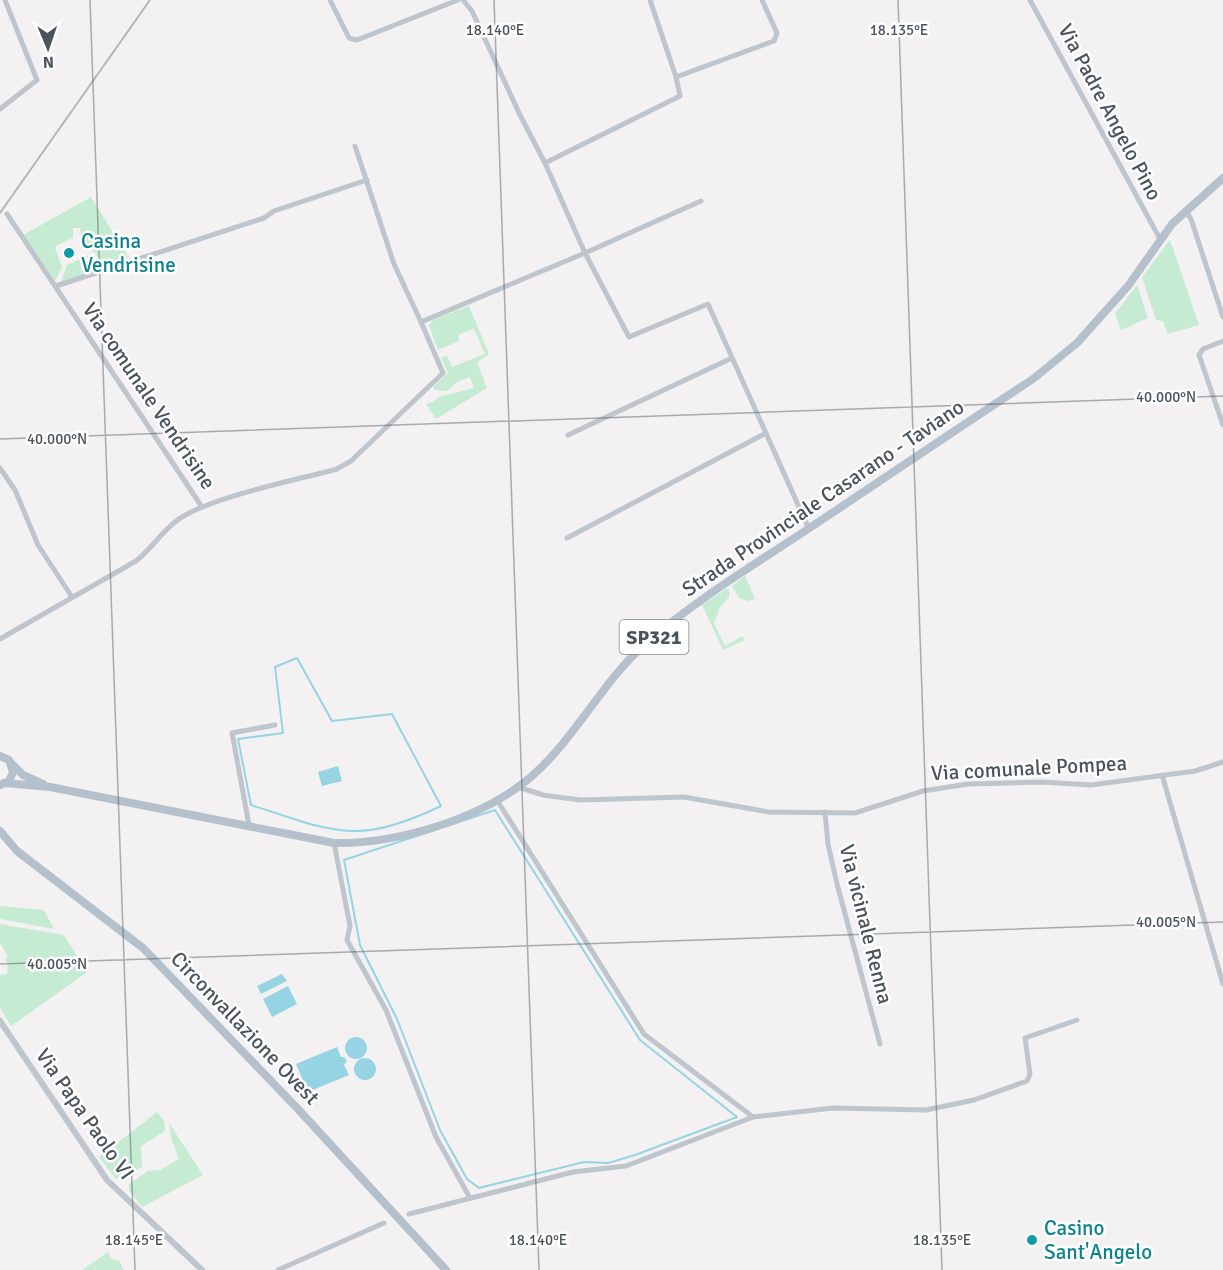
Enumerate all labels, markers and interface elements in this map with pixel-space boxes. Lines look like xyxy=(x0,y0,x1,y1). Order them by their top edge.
north arrow xyxy=(18,18,78,78)
street label: Via Padre Angelo Pino xyxy=(1053,19,1167,205)
text: 18.140°E xyxy=(466,21,524,39)
text: 18.135°E xyxy=(870,21,928,39)
text: N xyxy=(43,52,54,72)
place label: Casina Vendrisine xyxy=(81,228,176,278)
marker: Casina Vendrisine xyxy=(62,246,76,260)
street label: Via comunale Vendrisine xyxy=(77,298,221,494)
text: 40.000°N xyxy=(1136,388,1196,406)
street label: Strada Provinciale Casarano - Taviano xyxy=(677,394,969,602)
text: 40.000°N xyxy=(27,430,87,448)
road number: SP321 xyxy=(620,620,688,654)
street label: Via comunale Pompea xyxy=(930,750,1128,786)
street label: Via vicinale Renna xyxy=(834,842,898,1006)
text: 40.005°N xyxy=(1136,913,1196,931)
street label: Circonvallazione Ovest xyxy=(165,946,325,1110)
text: 40.005°N xyxy=(27,955,87,973)
street label: Via Papa Paolo VI xyxy=(30,1043,140,1185)
place label: Casino Sant'Angelo xyxy=(1044,1215,1152,1265)
text: 18.145°E xyxy=(105,1231,163,1249)
text: 18.140°E xyxy=(509,1231,567,1249)
text: 18.135°E xyxy=(913,1231,971,1249)
marker: Casino Sant'Angelo xyxy=(1025,1233,1039,1247)

